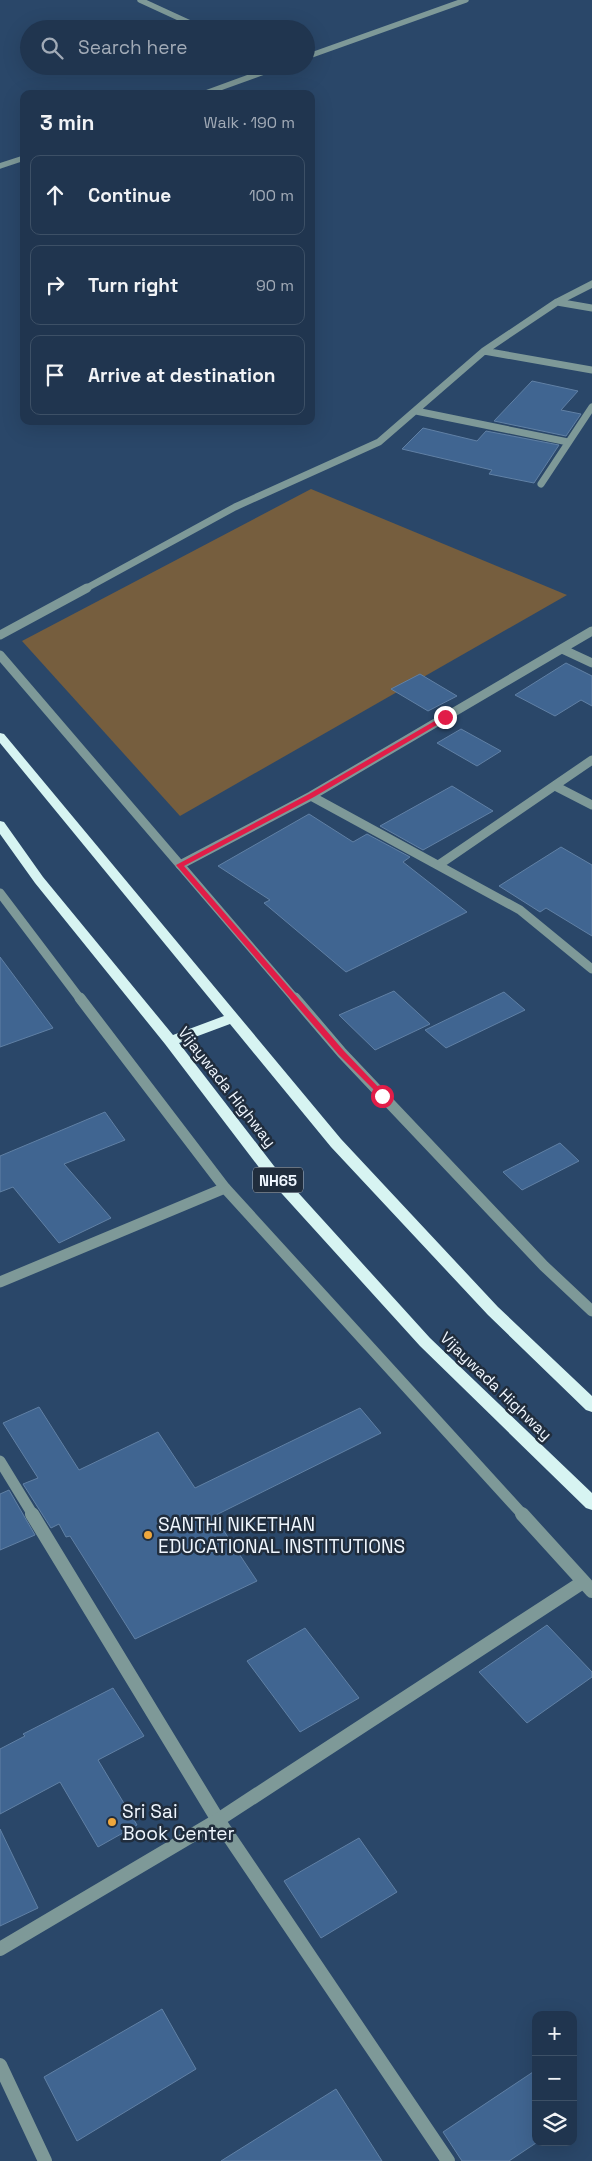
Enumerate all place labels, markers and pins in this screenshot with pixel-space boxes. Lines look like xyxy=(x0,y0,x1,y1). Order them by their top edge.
place label: SANTHI NIKETHAN EDUCATIONAL INSTITUTIONS xyxy=(158,1512,405,1559)
marker: SANTHI NIKETHAN EDUCATIONAL INSTITUTIONS xyxy=(142,1529,154,1541)
place label: Sri Sai Book Center xyxy=(122,1799,235,1846)
marker: Sri Sai Book Center xyxy=(106,1816,118,1828)

